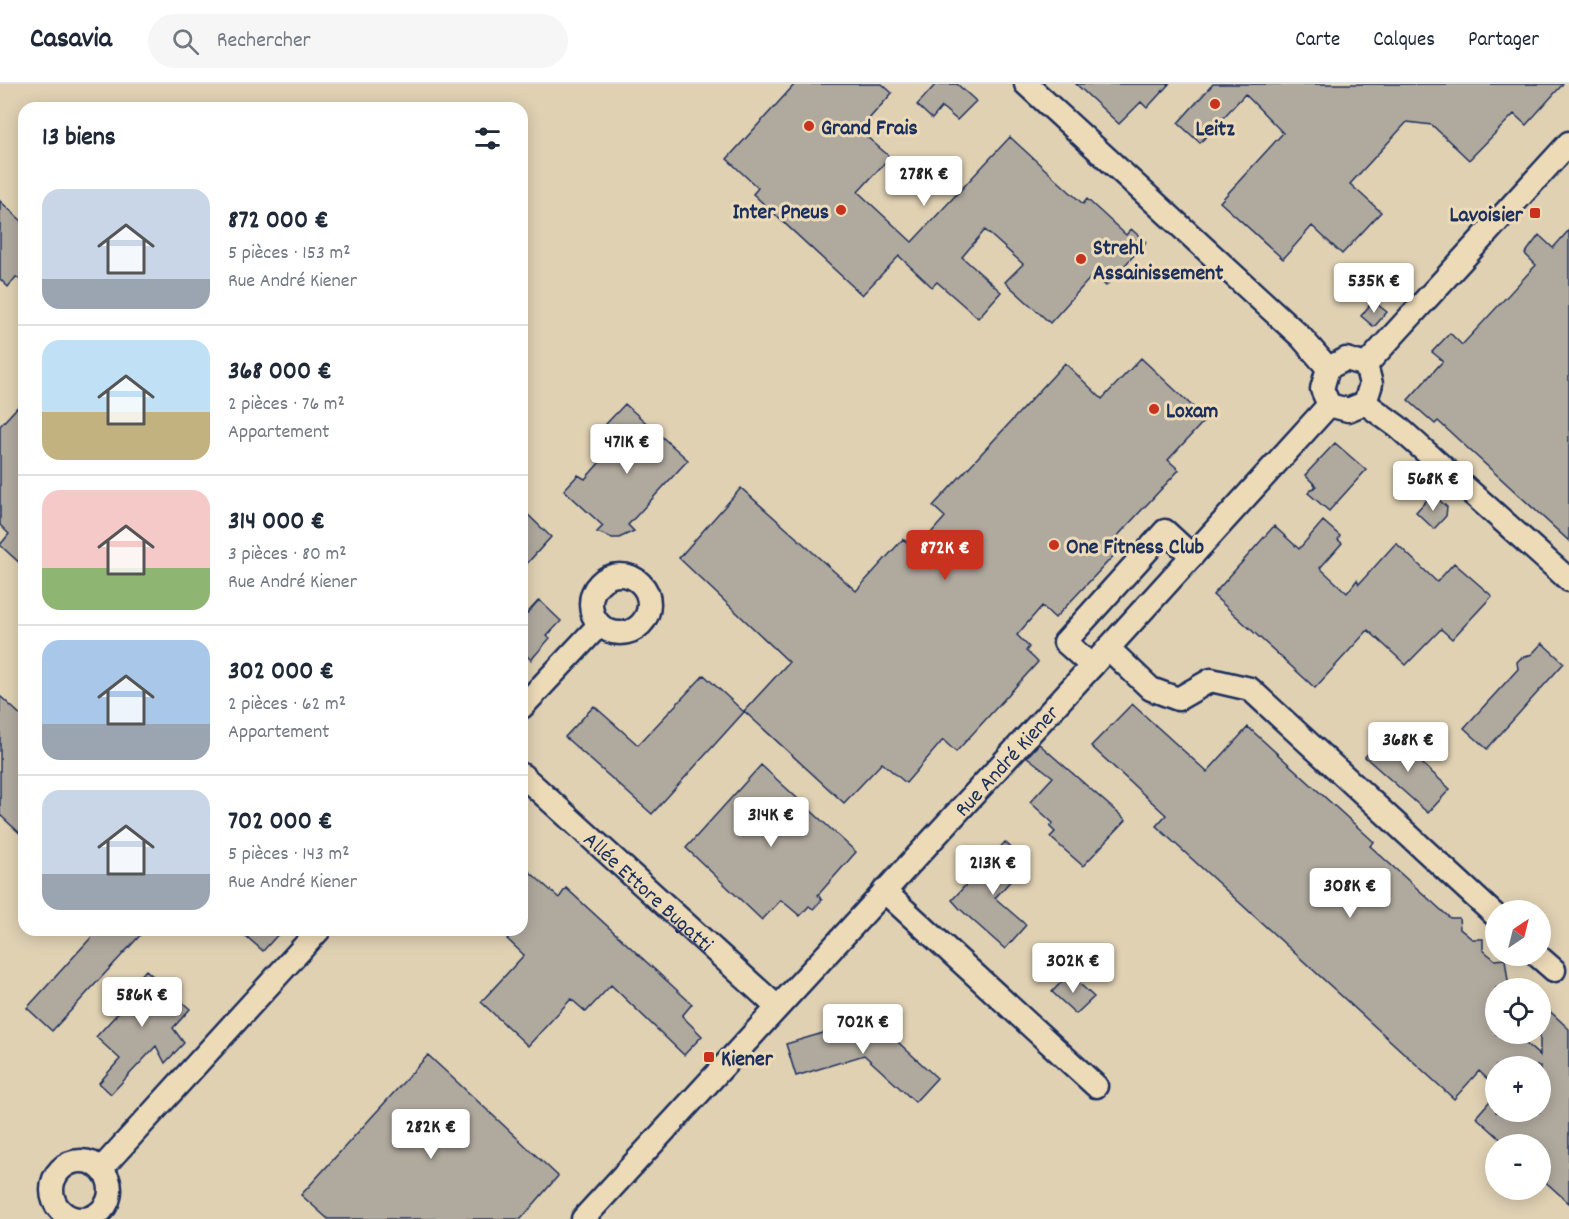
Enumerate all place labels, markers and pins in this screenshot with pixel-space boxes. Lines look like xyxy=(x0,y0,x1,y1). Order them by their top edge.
marker: Leitz xyxy=(1208,97,1222,111)
place label: Grand Frais xyxy=(821,114,918,145)
place label: Leitz xyxy=(1195,115,1235,146)
marker: Grand Frais xyxy=(802,119,816,133)
pin: 278K € xyxy=(875,156,973,207)
place label: Inter Pneus xyxy=(732,198,829,229)
place label: Lavoisier xyxy=(1450,201,1524,232)
marker: Inter Pneus xyxy=(834,203,848,217)
marker: Lavoisier xyxy=(1528,206,1542,220)
place label: Strehl Assainissement xyxy=(1093,234,1224,290)
marker: Strehl Assainissement xyxy=(1074,252,1088,266)
pin: 535K € xyxy=(1325,263,1423,314)
place label: Loxam xyxy=(1166,397,1218,428)
marker: Loxam xyxy=(1147,402,1161,416)
pin: 471K € xyxy=(578,424,676,475)
pin: 568K € xyxy=(1384,461,1482,512)
pin: 872K € xyxy=(896,530,994,581)
place label: One Fitness Club xyxy=(1066,533,1204,564)
marker: One Fitness Club xyxy=(1047,538,1061,552)
pin: 368K € xyxy=(1359,722,1457,773)
pin: 314K € xyxy=(722,797,820,848)
pin: 213K € xyxy=(944,845,1042,896)
pin: 308K € xyxy=(1301,868,1399,919)
pin: 302K € xyxy=(1024,943,1122,994)
pin: 586K € xyxy=(93,977,191,1028)
pin: 702K € xyxy=(814,1004,912,1055)
place label: Kiener xyxy=(721,1045,774,1076)
marker: Kiener xyxy=(702,1050,716,1064)
pin: 282K € xyxy=(382,1109,480,1160)

